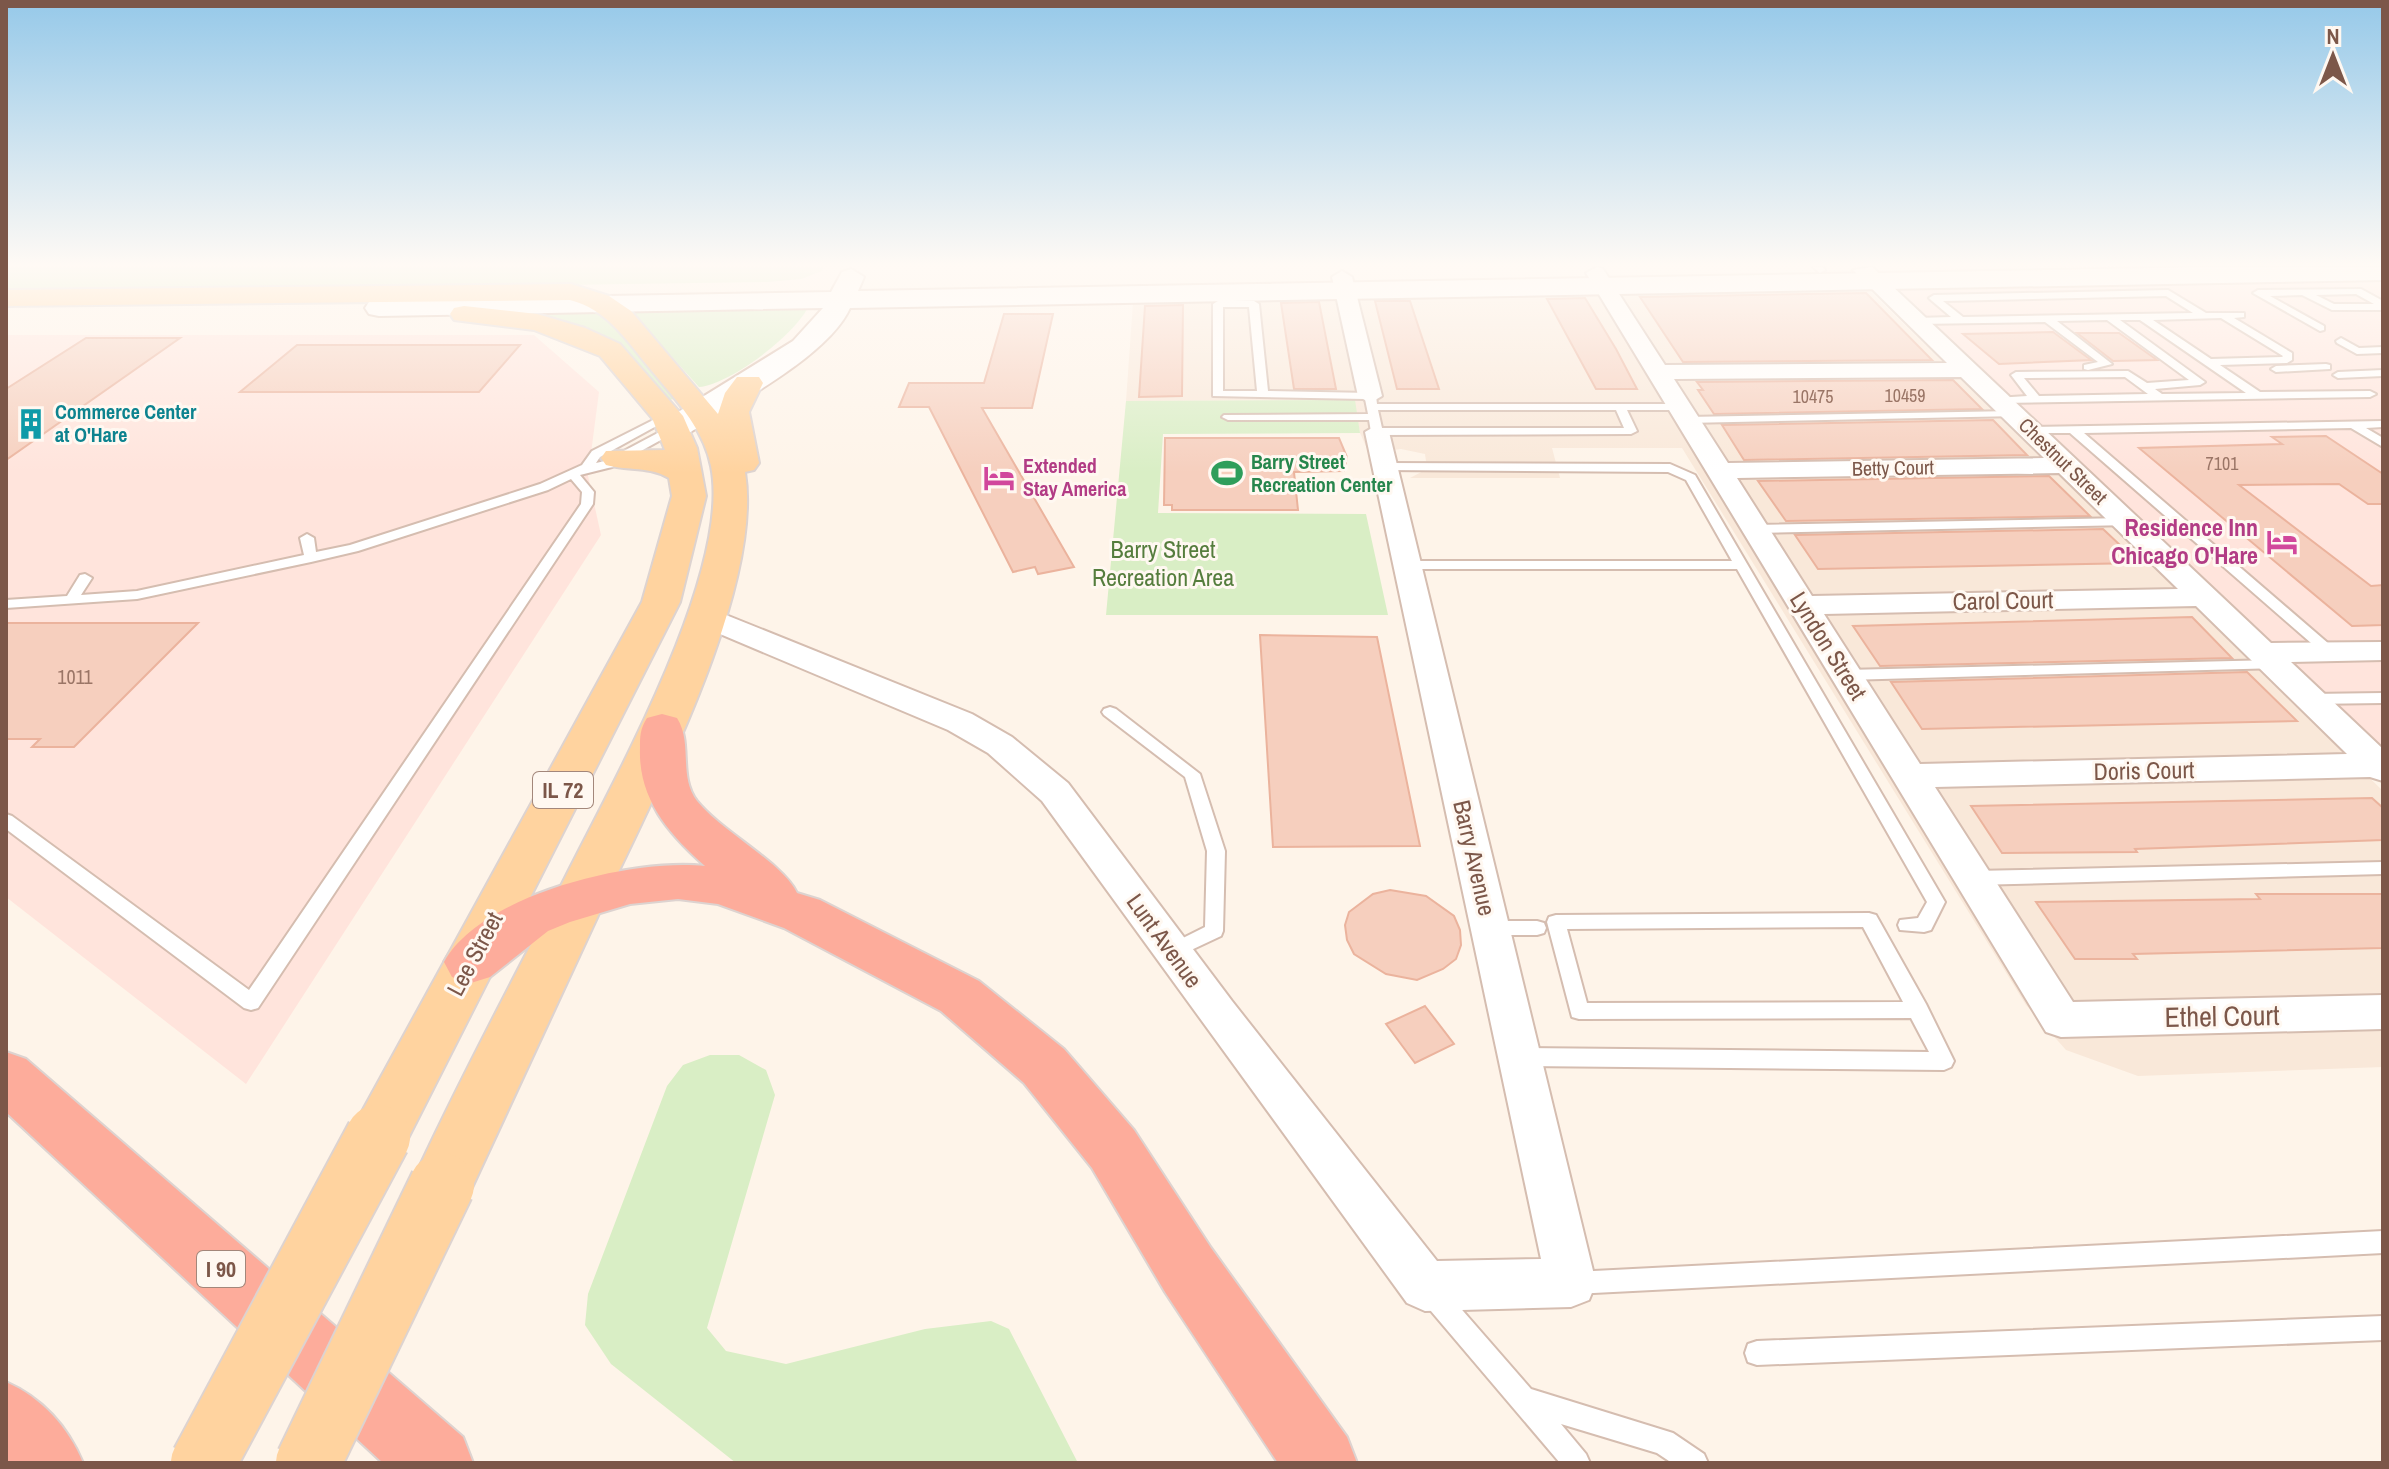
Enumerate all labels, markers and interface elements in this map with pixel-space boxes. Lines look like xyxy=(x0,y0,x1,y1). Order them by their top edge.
north arrow xyxy=(2293,16,2373,96)
text: N xyxy=(2326,21,2340,51)
house number: 10459 xyxy=(1884,383,1926,408)
house number: 10475 xyxy=(1792,384,1834,409)
place label: Commerce Center at O'Hare xyxy=(55,398,197,448)
building icon: Commerce Center at O'Hare xyxy=(14,407,48,441)
street label: Chestnut Street xyxy=(2013,411,2114,510)
place label: Barry Street Recreation Center xyxy=(1251,448,1393,498)
house number: 7101 xyxy=(2206,451,2239,476)
place label: Extended Stay America xyxy=(1023,452,1126,502)
street label: Betty Court xyxy=(1852,453,1935,482)
sports icon: Barry Street Recreation Center xyxy=(1210,456,1244,490)
hotel icon: Extended Stay America xyxy=(982,461,1016,495)
place label: Residence Inn Chicago O'Hare xyxy=(2111,511,2258,571)
hotel icon: Residence Inn Chicago O'Hare xyxy=(2265,525,2299,559)
park label: Barry Street Recreation Area xyxy=(1092,533,1234,593)
street label: Carol Court xyxy=(1952,583,2054,617)
street label: Lyndon Street xyxy=(1783,585,1875,706)
house number: 1011 xyxy=(57,663,93,690)
street label: Doris Court xyxy=(2093,753,2195,787)
road number: IL 72 xyxy=(533,772,593,808)
street label: Barry Avenue xyxy=(1446,797,1504,919)
street label: Lunt Avenue xyxy=(1120,887,1210,994)
street label: Lee Street xyxy=(439,905,510,1001)
street label: Ethel Court xyxy=(2164,996,2280,1036)
road number: I 90 xyxy=(197,1251,245,1287)

